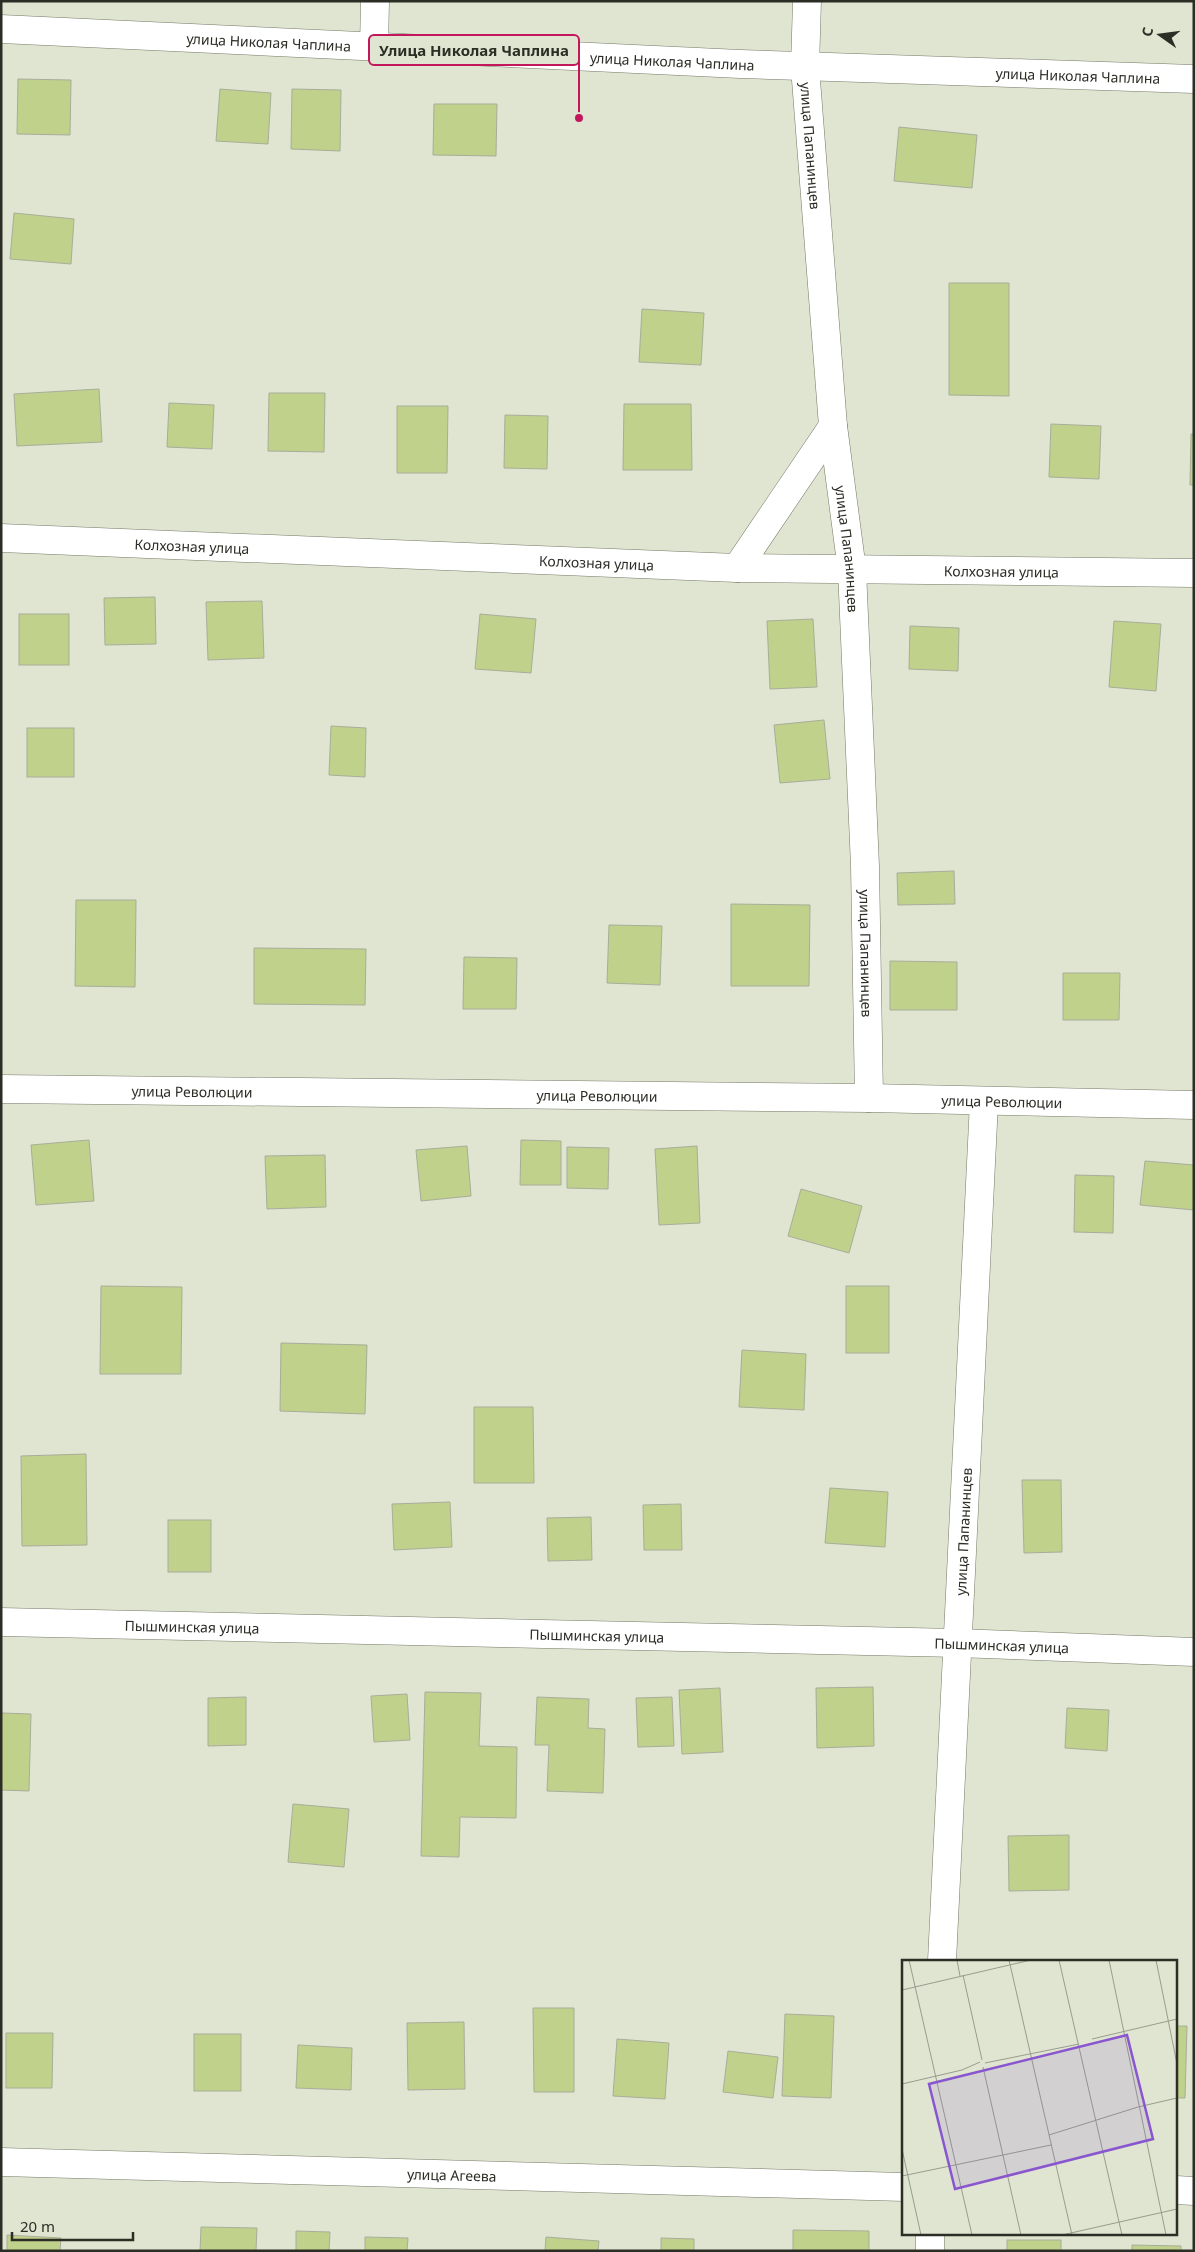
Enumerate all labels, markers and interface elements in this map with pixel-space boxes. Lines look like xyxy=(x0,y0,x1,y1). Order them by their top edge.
north arrow xyxy=(1135,10,1185,60)
text: С xyxy=(1137,25,1157,38)
street label: улица Николая Чаплина xyxy=(186,28,351,55)
callout: Улица Николая Чаплина xyxy=(369,35,579,65)
text: Улица Николая Чаплина xyxy=(379,40,569,60)
street label: улица Николая Чаплина xyxy=(590,47,755,74)
street label: улица Николая Чаплина xyxy=(995,63,1161,87)
street label: улица Папанинцев xyxy=(797,81,826,210)
street label: улица Папанинцев xyxy=(831,484,863,613)
street label: Колхозная улица xyxy=(134,534,250,558)
street label: Колхозная улица xyxy=(539,550,654,574)
street label: Колхозная улица xyxy=(944,561,1059,581)
street label: улица Папанинцев xyxy=(856,889,877,1018)
street label: улица Революции xyxy=(131,1081,253,1101)
street label: улица Революции xyxy=(536,1085,658,1105)
street label: улица Революции xyxy=(941,1090,1063,1112)
street label: улица Папанинцев xyxy=(950,1467,976,1596)
street label: Пышминская улица xyxy=(124,1615,260,1637)
street label: Пышминская улица xyxy=(529,1624,664,1646)
street label: Пышминская улица xyxy=(934,1633,1069,1657)
inset map xyxy=(902,1960,1178,2234)
street label: улица Агеева xyxy=(407,2164,497,2185)
scale bar xyxy=(12,2210,134,2242)
text: 20 m xyxy=(20,2216,55,2236)

